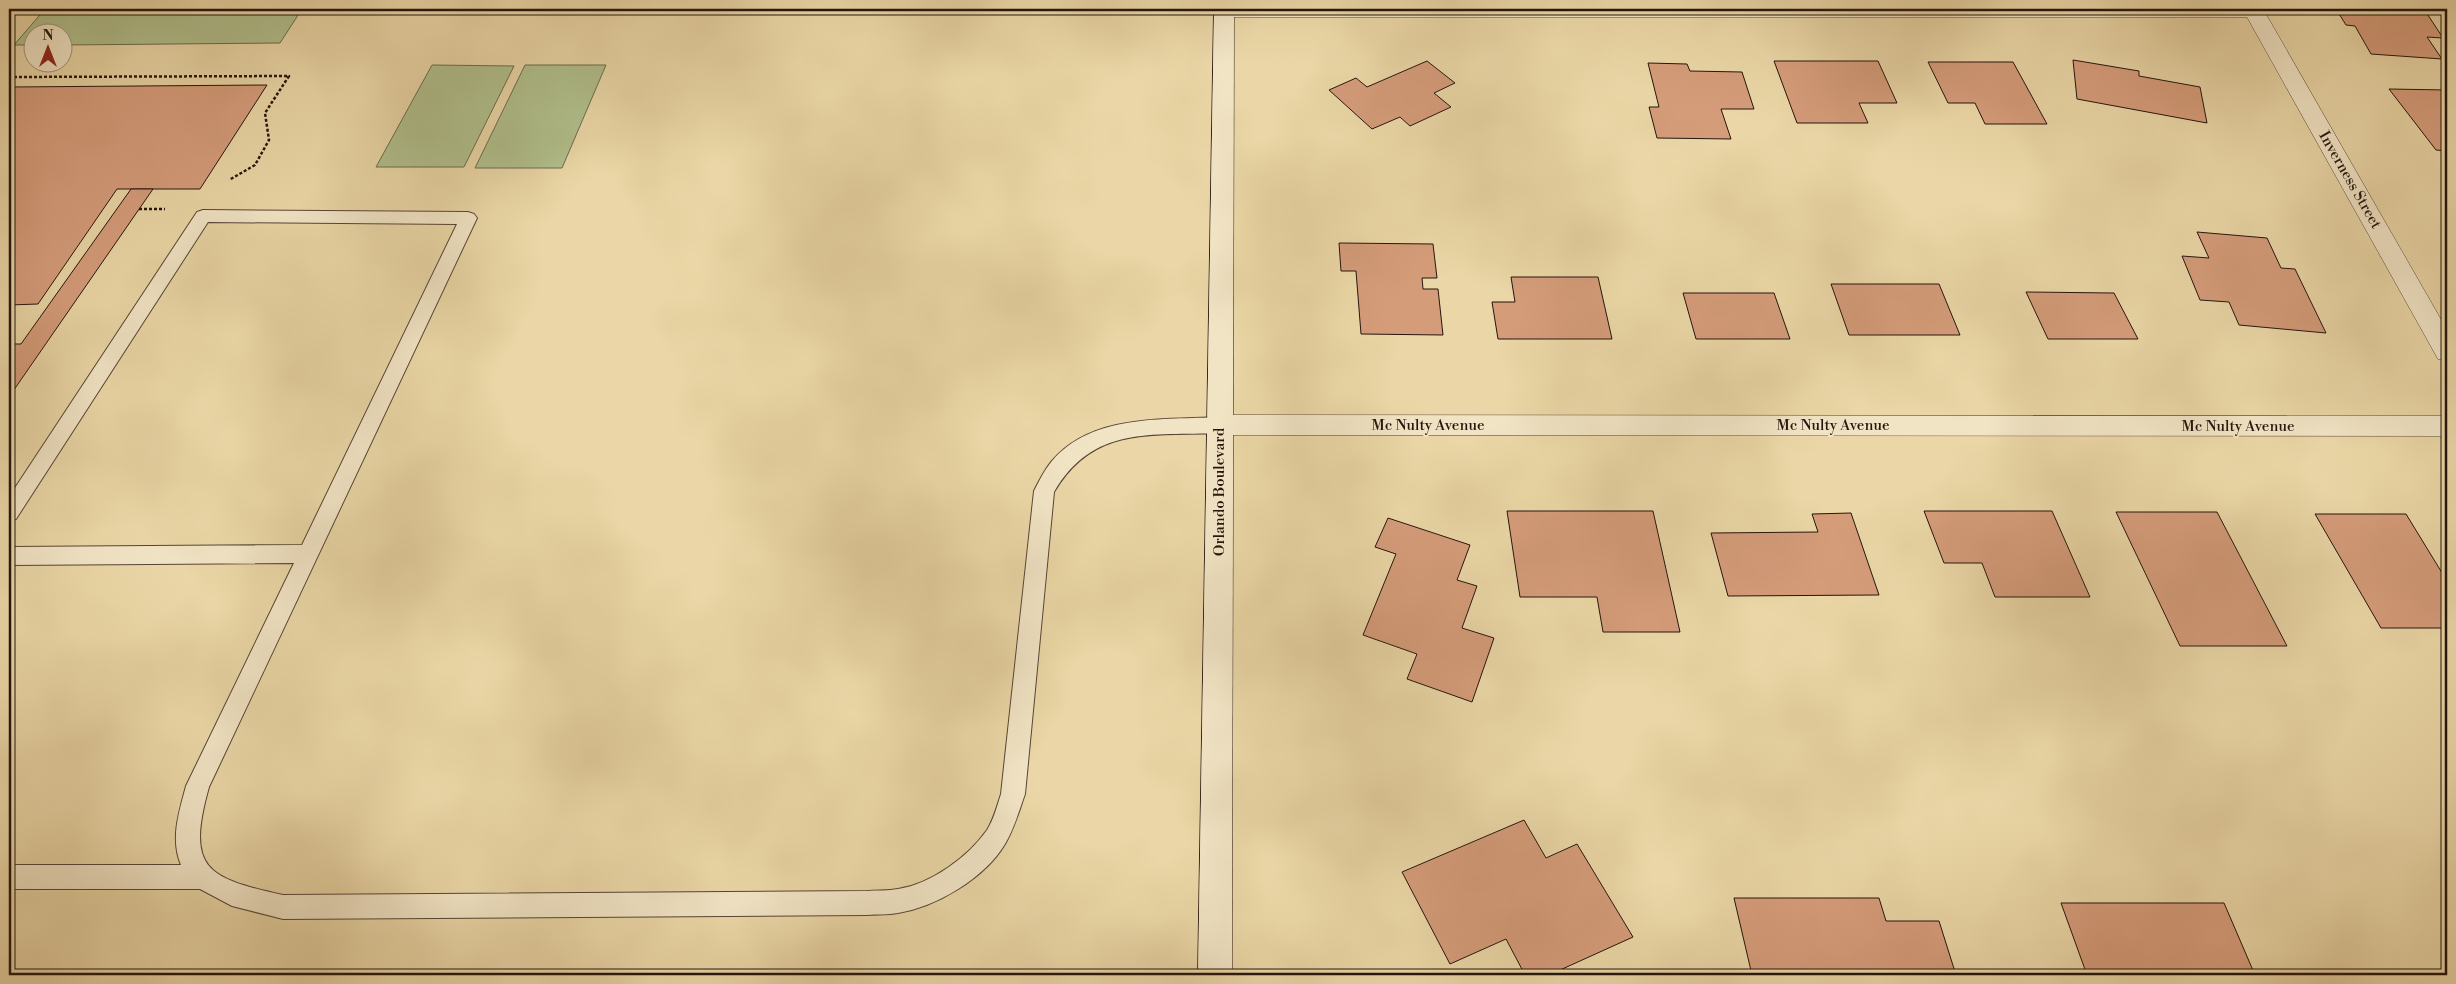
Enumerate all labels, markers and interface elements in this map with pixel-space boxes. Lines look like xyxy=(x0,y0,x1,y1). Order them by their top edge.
north arrow xyxy=(22,22,72,72)
text: N xyxy=(42,27,54,45)
street label: Inverness Street xyxy=(2314,128,2386,233)
street label: Mc Nulty Avenue xyxy=(1371,416,1485,435)
street label: Mc Nulty Avenue xyxy=(1776,416,1890,435)
street label: Mc Nulty Avenue xyxy=(2181,417,2295,436)
street label: Orlando Boulevard xyxy=(1210,427,1229,556)

